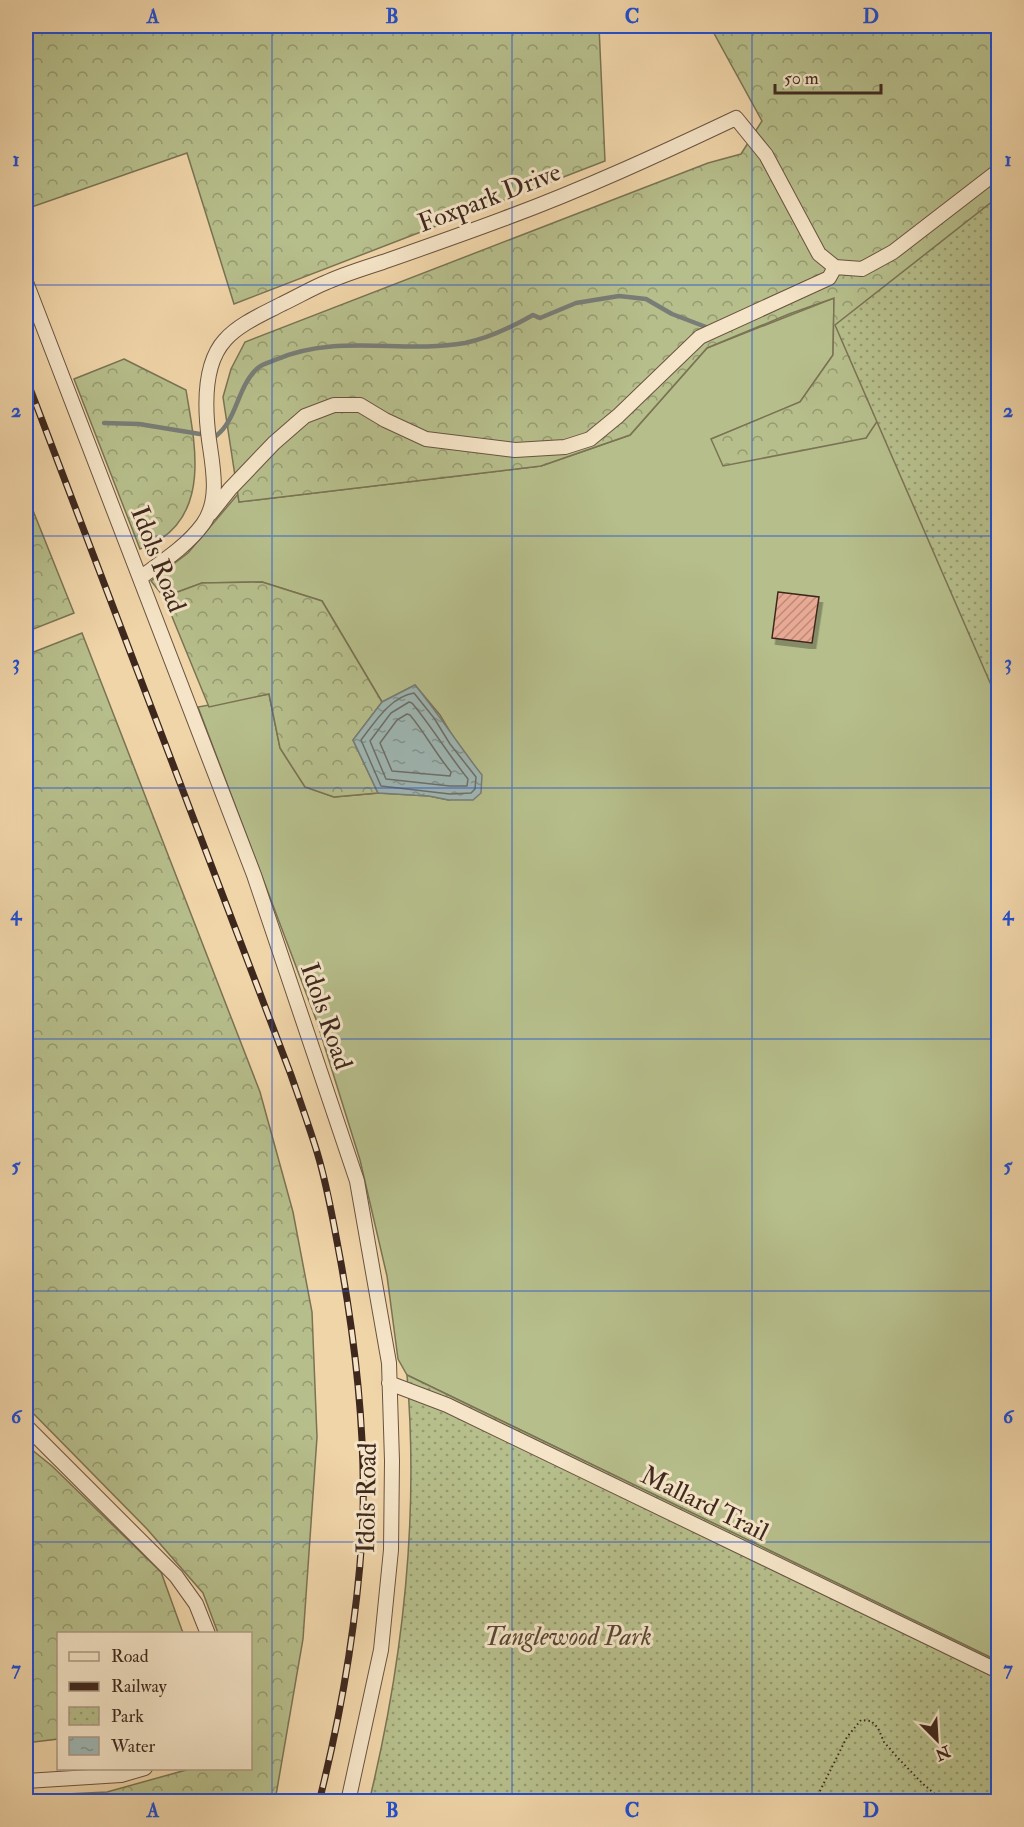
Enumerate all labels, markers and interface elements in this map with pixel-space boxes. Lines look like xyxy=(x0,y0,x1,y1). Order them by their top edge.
text: A xyxy=(146,4,160,29)
text: B xyxy=(385,4,399,29)
text: C xyxy=(625,4,639,29)
text: D xyxy=(863,4,879,29)
scale bar xyxy=(775,57,882,95)
text: 50 m xyxy=(784,67,819,90)
text: 1 xyxy=(12,147,20,172)
text: 1 xyxy=(1004,147,1012,172)
street label: Foxpark Drive xyxy=(413,156,566,241)
text: 2 xyxy=(11,398,21,423)
text: 2 xyxy=(1003,398,1013,423)
street label: Idols Road xyxy=(123,502,193,617)
text: 3 xyxy=(12,650,20,675)
text: 3 xyxy=(1004,650,1012,675)
text: 4 xyxy=(10,901,23,926)
text: 4 xyxy=(1002,901,1015,926)
street label: Idols Road xyxy=(293,959,359,1074)
text: 5 xyxy=(12,1153,22,1178)
text: 5 xyxy=(1004,1153,1014,1178)
text: 6 xyxy=(11,1404,23,1429)
text: 6 xyxy=(1003,1404,1015,1429)
street label: Idols Road xyxy=(350,1442,384,1554)
street label: Mallard Trail xyxy=(636,1459,774,1549)
park label: Tanglewood Park xyxy=(484,1621,652,1653)
legend xyxy=(57,1632,252,1770)
text: Road xyxy=(111,1645,149,1668)
text: 7 xyxy=(11,1656,21,1681)
text: 7 xyxy=(1003,1656,1013,1681)
text: Railway xyxy=(111,1675,168,1698)
text: Park xyxy=(111,1705,144,1728)
north arrow xyxy=(907,1710,967,1770)
text: Water xyxy=(110,1735,155,1758)
text: N xyxy=(931,1740,954,1765)
text: A xyxy=(146,1798,160,1823)
text: B xyxy=(385,1798,399,1823)
text: C xyxy=(625,1798,639,1823)
text: D xyxy=(863,1798,879,1823)

